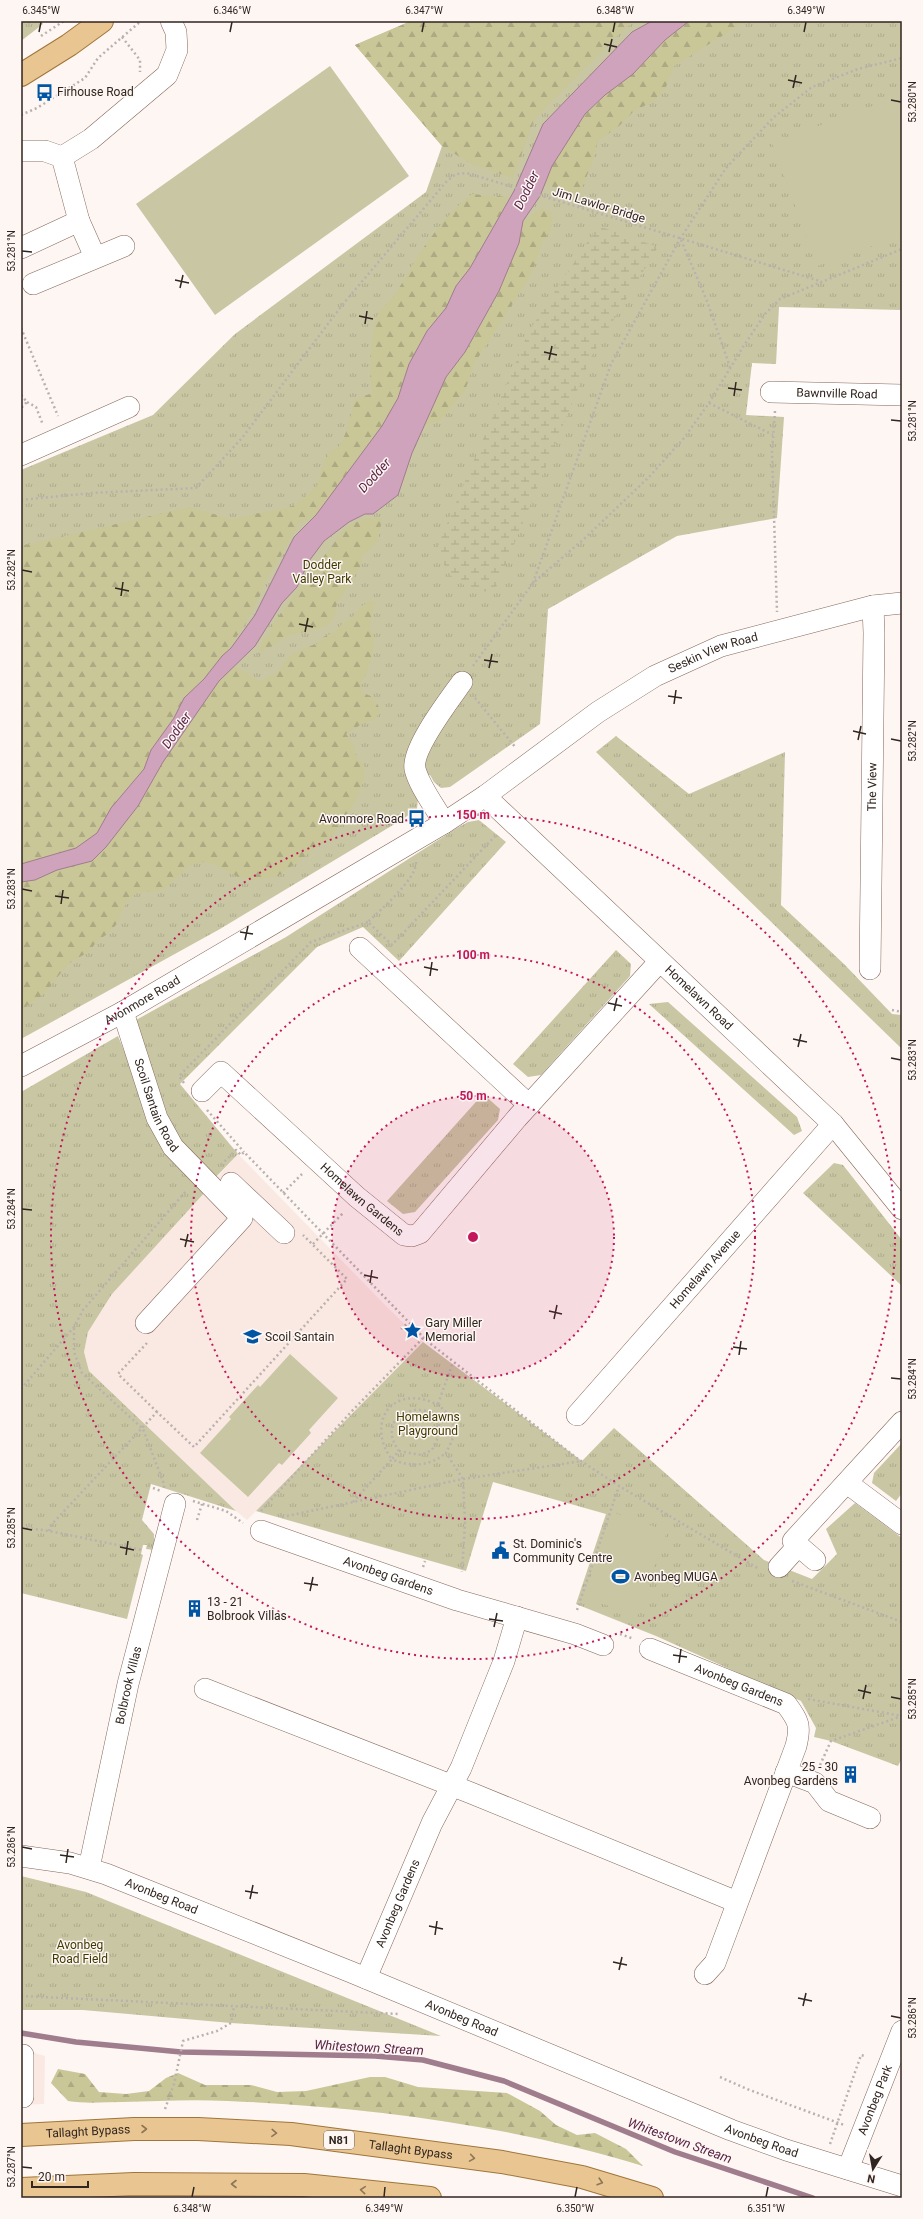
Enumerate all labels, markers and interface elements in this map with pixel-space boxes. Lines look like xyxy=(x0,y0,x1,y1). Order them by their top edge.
text: 6.345°W xyxy=(22,5,60,16)
text: 6.346°W xyxy=(213,5,251,16)
text: 6.347°W xyxy=(405,5,443,16)
text: 6.348°W xyxy=(596,5,634,16)
text: 6.349°W xyxy=(787,5,825,16)
text: 53.280°N xyxy=(907,81,918,123)
bus stop icon: Firhouse Road xyxy=(34,82,54,102)
place label: Firhouse Road xyxy=(57,85,134,99)
water label: Dodder xyxy=(511,168,542,212)
street label: Jim Lawlor Bridge xyxy=(551,184,647,226)
text: 53.281°N xyxy=(6,230,17,272)
street label: Bawnville Road xyxy=(796,386,878,401)
text: 53.281°N xyxy=(907,400,918,442)
water label: Dodder xyxy=(355,455,394,495)
text: 53.282°N xyxy=(6,549,17,591)
park label: Dodder Valley Park xyxy=(293,558,352,586)
street label: Seskin View Road xyxy=(666,630,759,676)
water label: Dodder xyxy=(159,709,195,751)
text: 53.282°N xyxy=(907,720,918,762)
street label: The View xyxy=(865,762,879,812)
text: 150 m xyxy=(456,808,490,822)
bus stop icon: Avonmore Road xyxy=(407,809,427,829)
place label: Avonmore Road xyxy=(319,812,404,826)
text: 53.283°N xyxy=(6,868,17,910)
text: 100 m xyxy=(456,948,490,962)
street label: Homelawn Road xyxy=(662,962,736,1033)
street label: Avonmore Road xyxy=(102,973,183,1028)
text: 53.283°N xyxy=(907,1039,918,1081)
street label: Scoil Santain Road xyxy=(131,1057,181,1155)
text: 50 m xyxy=(459,1089,487,1103)
street label: Homelawn Gardens xyxy=(318,1160,406,1239)
text: 53.284°N xyxy=(6,1188,17,1230)
street label: Homelawn Avenue xyxy=(667,1227,743,1311)
centre of rings xyxy=(466,1230,480,1244)
place label: Gary Miller Memorial xyxy=(425,1316,482,1344)
place icon: Gary Miller Memorial xyxy=(402,1320,422,1340)
school or university icon: Scoil Santain xyxy=(242,1327,262,1347)
place label: Scoil Santain xyxy=(265,1330,334,1344)
text: 53.284°N xyxy=(907,1358,918,1400)
park label: Homelawns Playground xyxy=(396,1410,460,1438)
text: 53.285°N xyxy=(6,1507,17,1549)
place label: St. Dominic's Community Centre xyxy=(513,1537,613,1565)
public building icon: St. Dominic's Community Centre xyxy=(490,1541,510,1561)
street label: Avonbeg Gardens xyxy=(342,1554,435,1598)
sports icon: Avonbeg MUGA xyxy=(611,1567,631,1587)
place label: Avonbeg MUGA xyxy=(634,1570,718,1584)
place label: 13 - 21 Bolbrook Villas xyxy=(207,1595,287,1623)
building icon: 13 - 21 Bolbrook Villas xyxy=(184,1599,204,1619)
street label: Bolbrook Villas xyxy=(113,1645,145,1726)
street label: Avonbeg Gardens xyxy=(693,1661,785,1709)
text: 53.285°N xyxy=(907,1678,918,1720)
place label: 25 - 30 Avonbeg Gardens xyxy=(744,1760,838,1788)
building icon: 25 - 30 Avonbeg Gardens xyxy=(841,1764,861,1784)
text: 53.286°N xyxy=(6,1826,17,1868)
street label: Avonbeg Gardens xyxy=(373,1857,423,1950)
street label: Avonbeg Road xyxy=(123,1875,200,1917)
park label: Avonbeg Road Field xyxy=(52,1938,108,1966)
street label: Avonbeg Road xyxy=(423,1997,500,2039)
text: 53.286°N xyxy=(907,1997,918,2039)
water label: Whitestown Stream xyxy=(314,2037,424,2058)
street label: Avonbeg Park xyxy=(855,2062,895,2137)
water label: Whitestown Stream xyxy=(626,2115,734,2166)
street label: Avonbeg Road xyxy=(723,2121,800,2160)
street label: Tallaght Bypass xyxy=(45,2122,130,2141)
one-way arrow xyxy=(141,2125,147,2133)
one-way arrow xyxy=(271,2129,277,2138)
road number: N81 xyxy=(324,2131,354,2149)
street label: Tallaght Bypass xyxy=(368,2137,453,2162)
text: 53.287°N xyxy=(6,2146,17,2188)
north arrow xyxy=(853,2149,893,2189)
one-way arrow xyxy=(469,2153,475,2162)
scale bar xyxy=(32,2163,88,2189)
text: 20 m xyxy=(38,2170,65,2184)
text: N xyxy=(866,2171,876,2185)
one-way arrow xyxy=(596,2177,603,2186)
one-way arrow xyxy=(231,2180,237,2188)
one-way arrow xyxy=(360,2186,366,2195)
text: 6.348°W xyxy=(173,2203,211,2214)
text: 6.349°W xyxy=(365,2203,403,2214)
text: 6.350°W xyxy=(556,2203,594,2214)
text: 6.351°W xyxy=(747,2203,785,2214)

